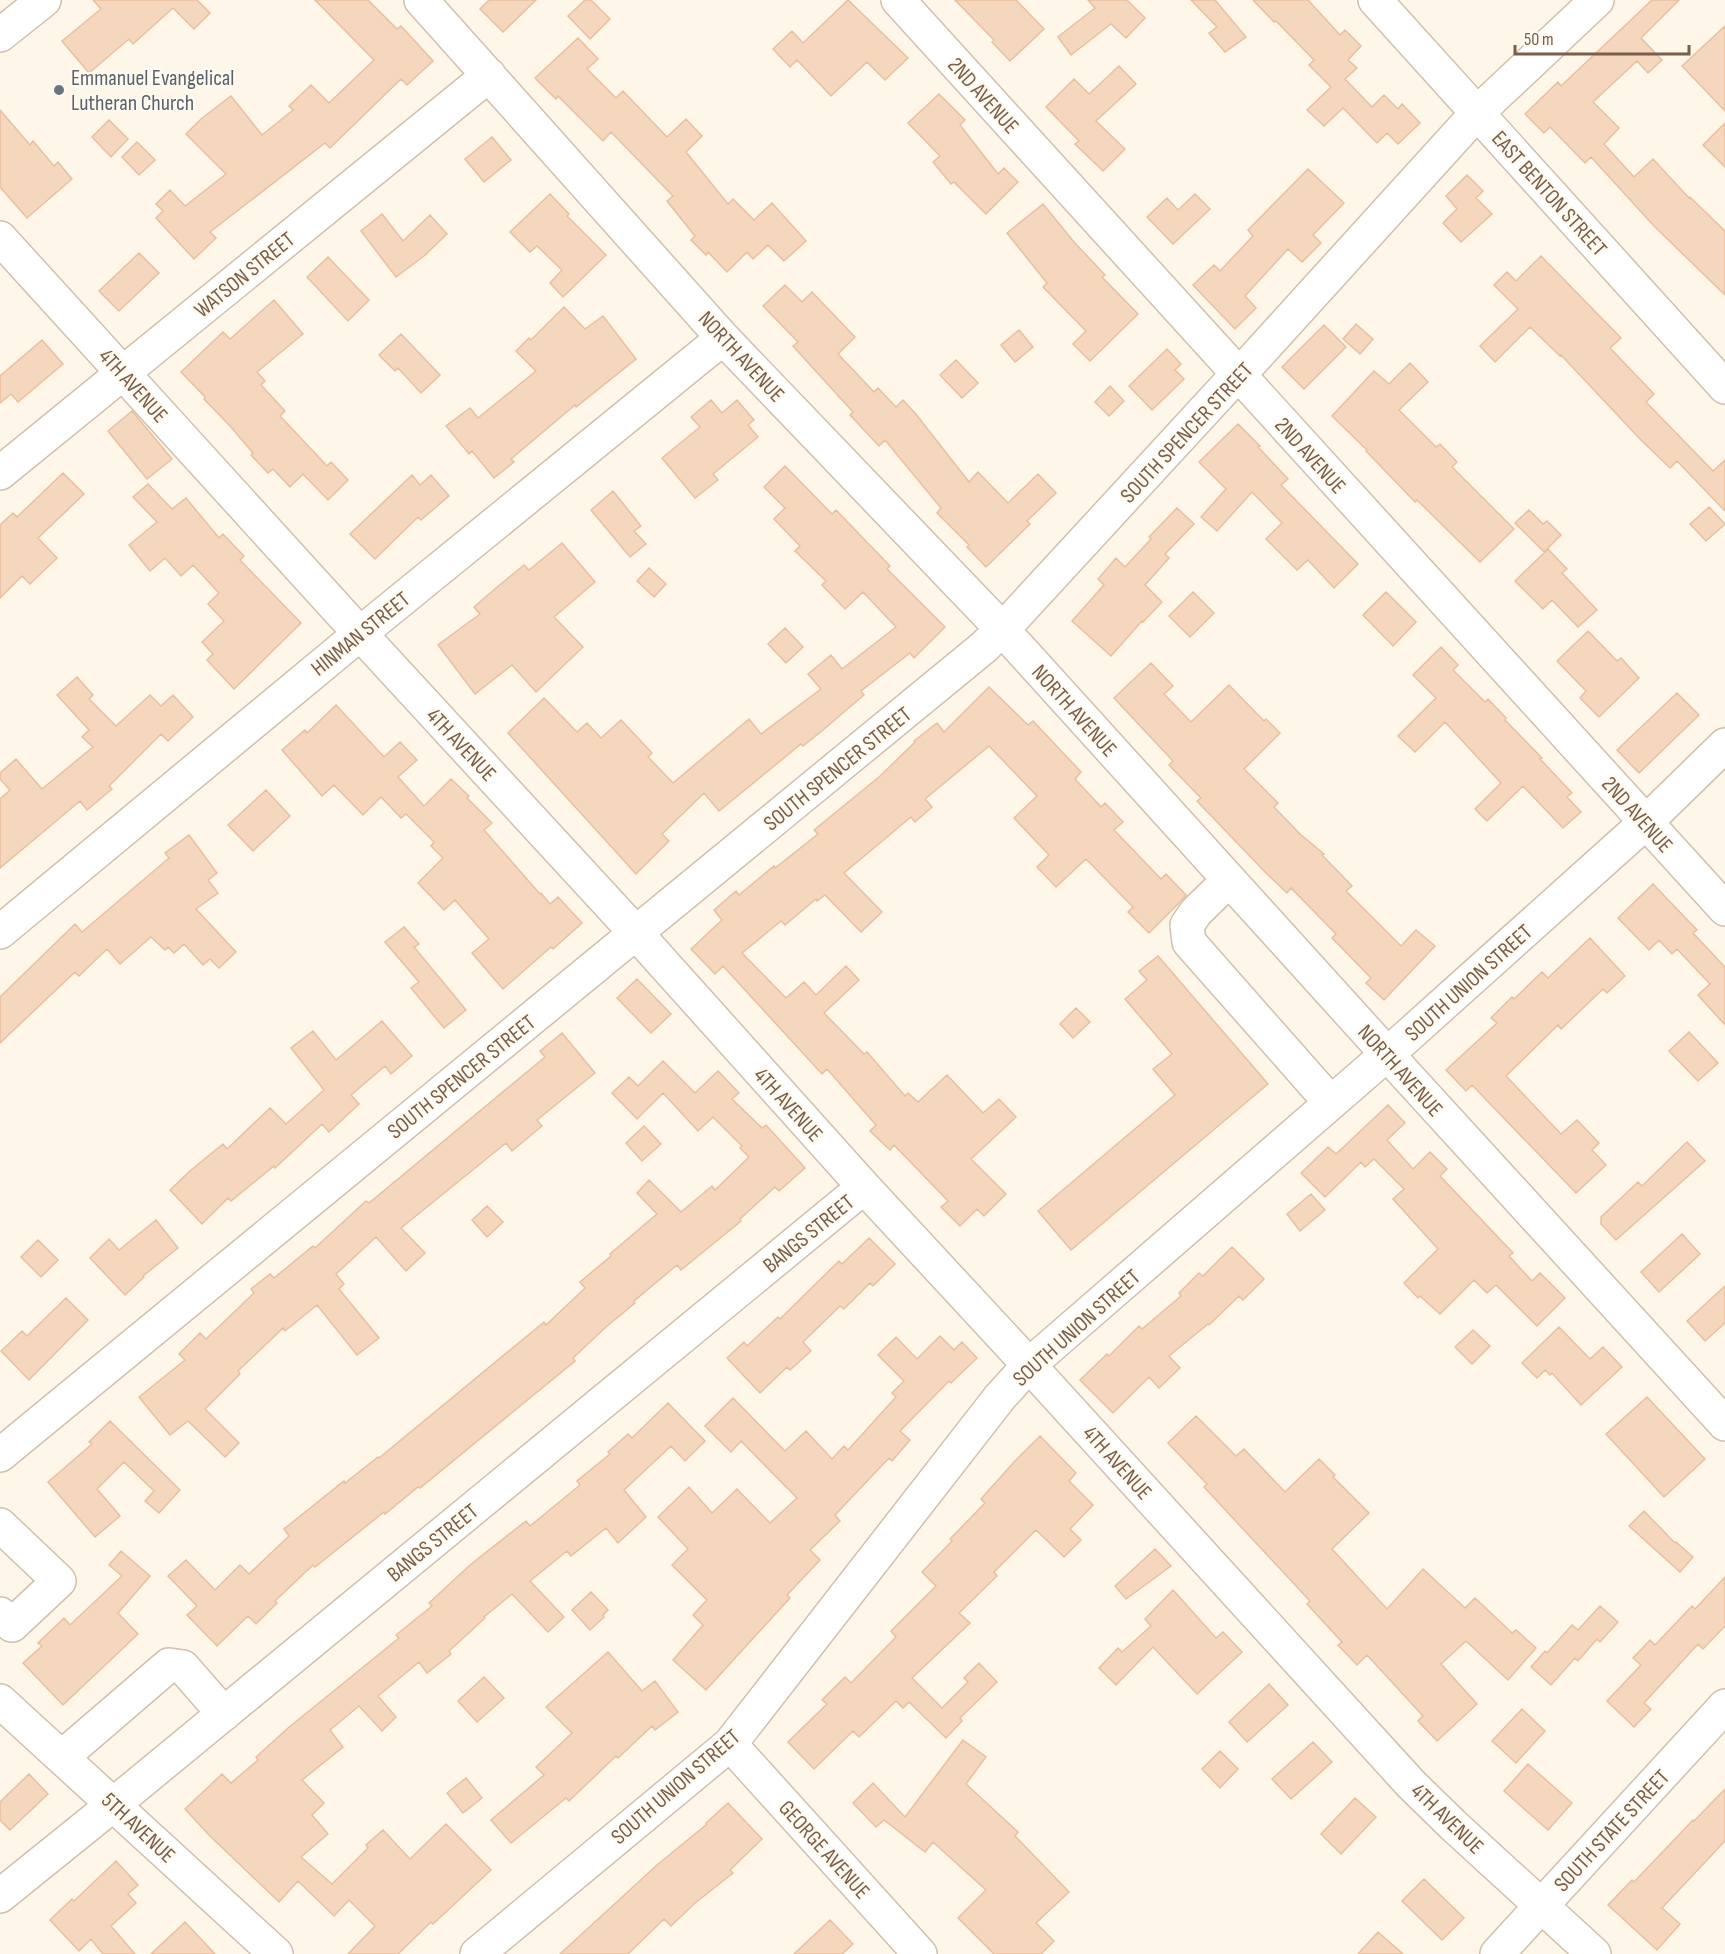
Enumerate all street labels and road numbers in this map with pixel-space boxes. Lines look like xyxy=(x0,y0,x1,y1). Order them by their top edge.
street label: 2ND AVENUE xyxy=(942,52,1024,140)
street label: EAST BENTON STREET xyxy=(1485,126,1612,262)
street label: WATSON STREET xyxy=(189,226,301,324)
street label: NORTH AVENUE xyxy=(692,306,790,408)
street label: 4TH AVENUE xyxy=(93,343,173,429)
street label: SOUTH SPENCER STREET xyxy=(1115,357,1259,509)
street label: 2ND AVENUE xyxy=(1269,412,1351,500)
street label: HINMAN STREET xyxy=(306,586,416,682)
street label: NORTH AVENUE xyxy=(1026,659,1122,763)
street label: SOUTH SPENCER STREET xyxy=(759,701,917,837)
street label: 4TH AVENUE xyxy=(420,703,502,787)
street label: 2ND AVENUE xyxy=(1596,771,1678,859)
street label: SOUTH UNION STREET xyxy=(1400,919,1538,1047)
street label: SOUTH SPENCER STREET xyxy=(383,1009,541,1145)
street label: NORTH AVENUE xyxy=(1352,1019,1448,1123)
street label: 4TH AVENUE xyxy=(748,1062,828,1148)
street label: BANGS STREET xyxy=(758,1189,860,1279)
street label: SOUTH UNION STREET xyxy=(1008,1264,1146,1392)
street label: 4TH AVENUE xyxy=(1077,1420,1157,1506)
street label: BANGS STREET xyxy=(382,1498,484,1588)
street label: SOUTH UNION STREET xyxy=(606,1724,746,1851)
street label: SOUTH STATE STREET xyxy=(1549,1764,1676,1898)
street label: 4TH AVENUE xyxy=(1405,1778,1489,1860)
street label: 5TH AVENUE xyxy=(95,1787,181,1869)
street label: GEORGE AVENUE xyxy=(773,1795,875,1905)

